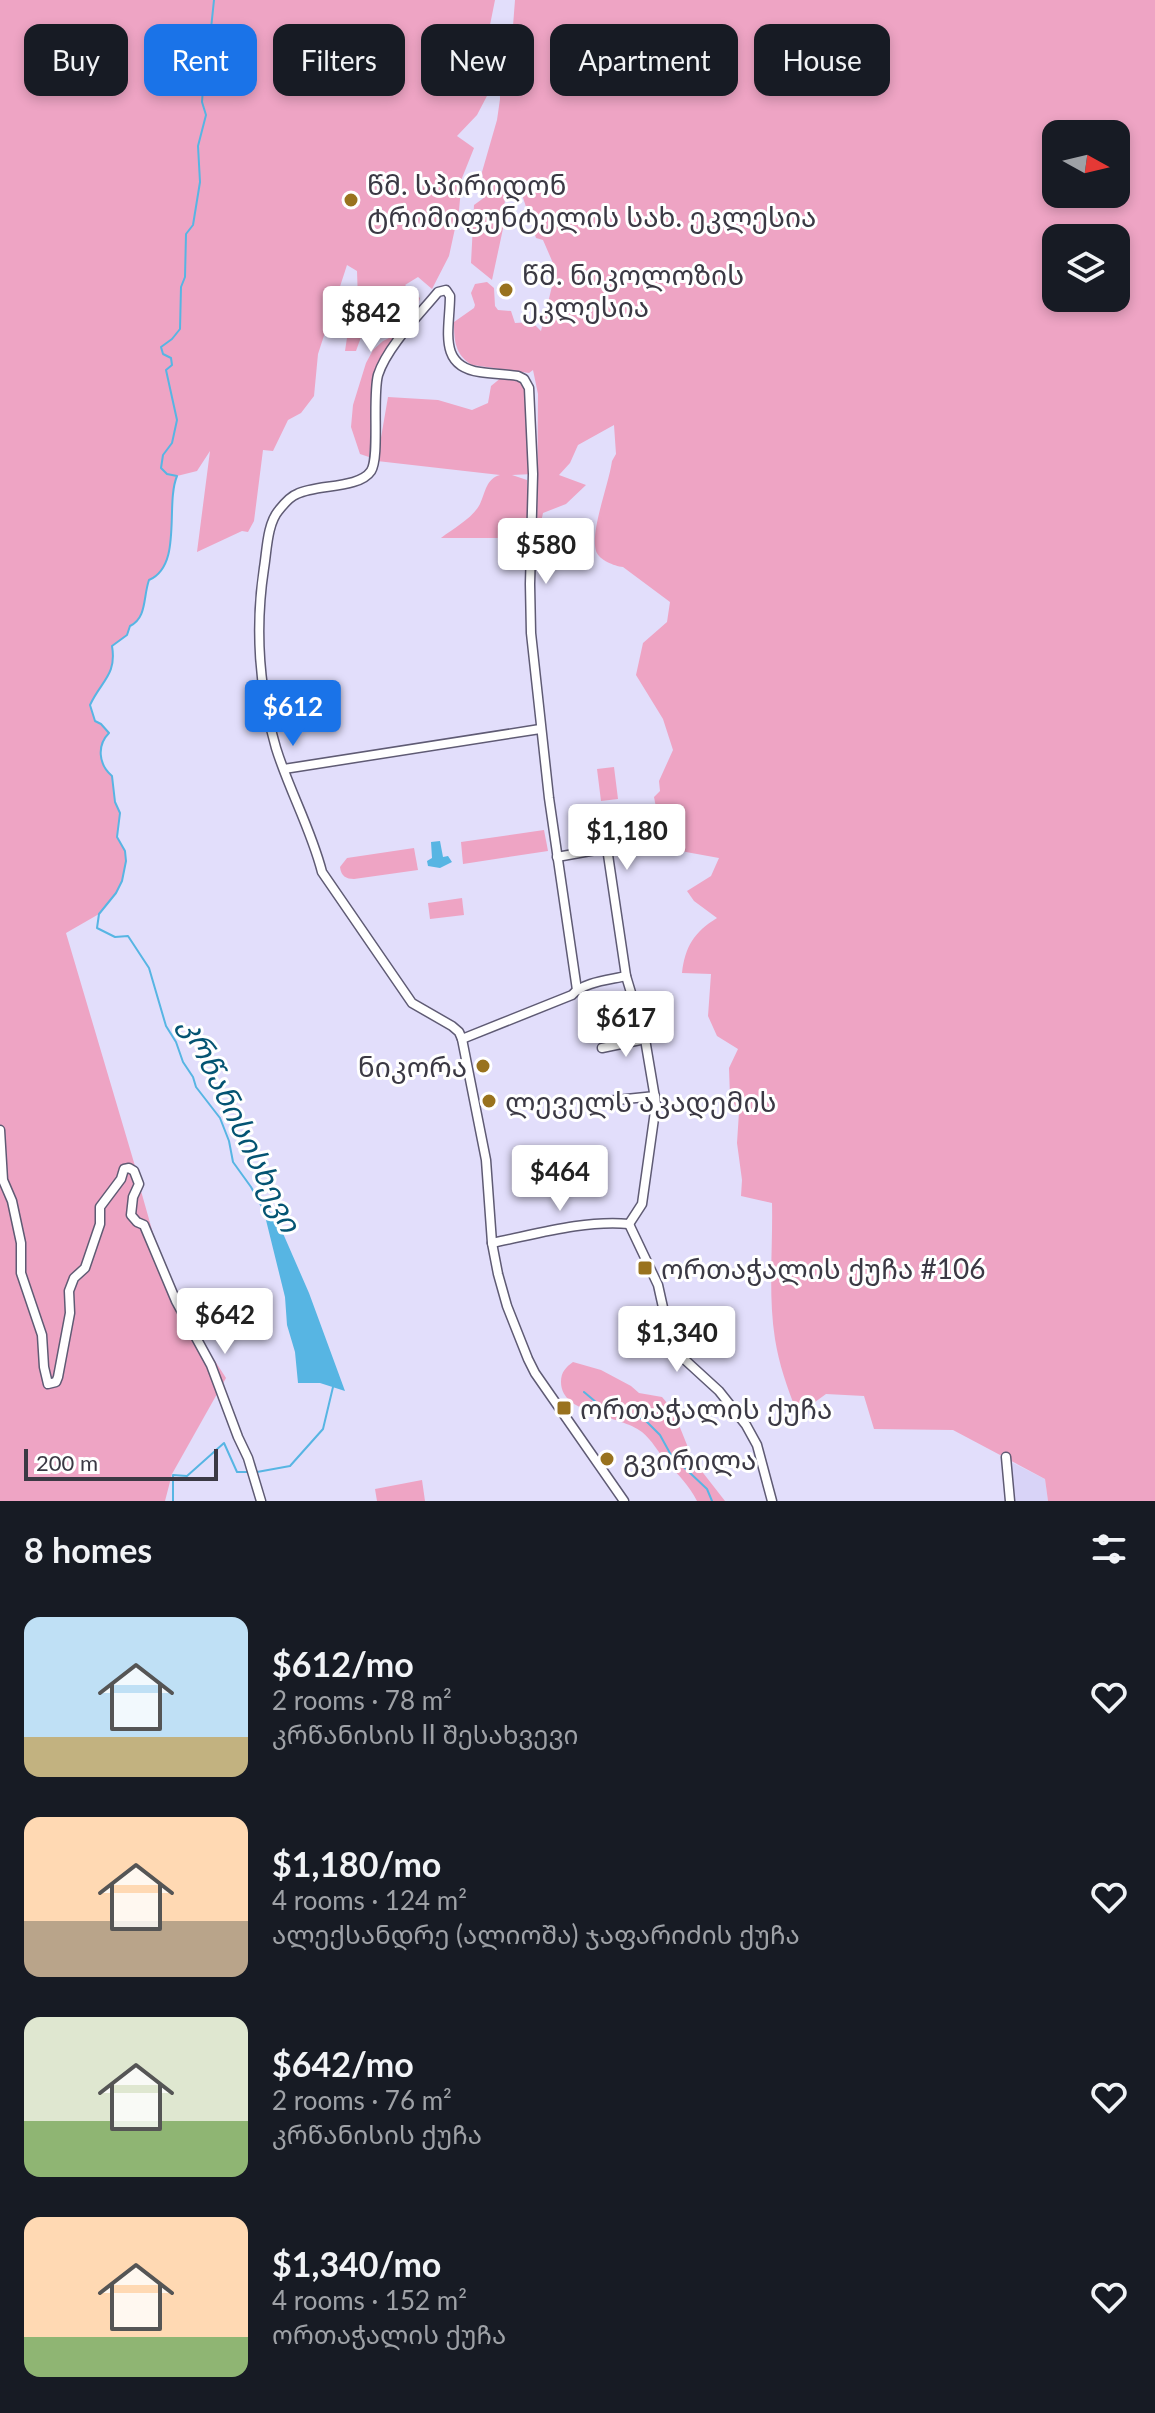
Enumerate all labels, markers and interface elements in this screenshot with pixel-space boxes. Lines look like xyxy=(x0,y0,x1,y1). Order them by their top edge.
chip: Buy xyxy=(24,24,128,96)
chip: Rent xyxy=(144,24,257,96)
chip: Filters xyxy=(273,24,405,96)
chip: New xyxy=(421,24,534,96)
chip: Apartment xyxy=(550,24,738,96)
chip: House xyxy=(754,24,890,96)
north arrow xyxy=(1042,120,1130,208)
map controls xyxy=(1042,120,1130,312)
place label: წმ. სპირიდონ ტრიმიფუნტელის სახ. ეკლესია xyxy=(367,167,816,234)
marker: წმ. სპირიდონ ტრიმიფუნტელის სახ. ეკლესია xyxy=(342,191,360,209)
button: layers xyxy=(1042,224,1130,312)
place label: წმ. ნიკოლოზის ეკლესია xyxy=(522,257,744,324)
marker: წმ. ნიკოლოზის ეკლესია xyxy=(497,281,515,299)
pin: $842 xyxy=(324,286,418,354)
text: $842 xyxy=(341,296,401,328)
pin: $580 xyxy=(499,518,593,586)
text: $580 xyxy=(516,528,576,560)
pin: $612 xyxy=(246,680,340,748)
text: $612 xyxy=(263,690,323,722)
pin: $1,180 xyxy=(562,804,692,872)
text: $1,180 xyxy=(586,814,668,846)
pin: $617 xyxy=(579,991,673,1059)
text: $617 xyxy=(596,1001,656,1033)
water label: კრწანისისხევი xyxy=(173,1011,310,1240)
place label: ნიკორა xyxy=(358,1049,467,1084)
marker: ნიკორა xyxy=(474,1057,492,1075)
place label: ლეველს აკადემის xyxy=(505,1084,776,1119)
marker: ლეველს აკადემის xyxy=(480,1092,498,1110)
pin: $464 xyxy=(513,1145,607,1213)
text: $464 xyxy=(530,1155,590,1187)
place label: ორთაჭალის ქუჩა #106 xyxy=(661,1251,985,1286)
marker: ორთაჭალის ქუჩა #106 xyxy=(636,1259,654,1277)
pin: $642 xyxy=(178,1288,272,1356)
text: $642 xyxy=(195,1298,255,1330)
pin: $1,340 xyxy=(612,1306,742,1374)
text: $1,340 xyxy=(636,1316,718,1348)
place label: ორთაჭალის ქუჩა xyxy=(580,1391,832,1426)
marker: ორთაჭალის ქუჩა xyxy=(555,1399,573,1417)
place label: გვირილა xyxy=(623,1442,756,1477)
scale bar xyxy=(24,1445,218,1481)
text: 200 m xyxy=(36,1449,98,1476)
marker: გვირილა xyxy=(598,1450,616,1468)
icon: filters xyxy=(1087,1527,1131,1571)
text: 8 homes xyxy=(24,1529,152,1570)
text: $612/mo xyxy=(272,1643,414,1684)
icon: home xyxy=(88,1649,184,1745)
icon: heart xyxy=(1087,1675,1131,1719)
text: 2 rooms · 78 m² xyxy=(272,1684,452,1716)
text: კრწანისის II შესახვევი xyxy=(272,1718,578,1750)
text: $1,180/mo xyxy=(272,1843,441,1884)
icon: home xyxy=(88,1849,184,1945)
icon: heart xyxy=(1087,1875,1131,1919)
text: 4 rooms · 124 m² xyxy=(272,1884,467,1916)
text: ალექსანდრე (ალიოშა) ჯაფარიძის ქუჩა xyxy=(272,1918,800,1950)
text: $642/mo xyxy=(272,2043,414,2084)
icon: home xyxy=(88,2049,184,2145)
icon: heart xyxy=(1087,2075,1131,2119)
text: 2 rooms · 76 m² xyxy=(272,2084,452,2116)
text: კრწანისის ქუჩა xyxy=(272,2118,482,2150)
text: $1,340/mo xyxy=(272,2243,441,2284)
icon: home xyxy=(88,2249,184,2345)
icon: heart xyxy=(1087,2275,1131,2319)
text: 4 rooms · 152 m² xyxy=(272,2284,467,2316)
text: ორთაჭალის ქუჩა xyxy=(272,2318,506,2350)

